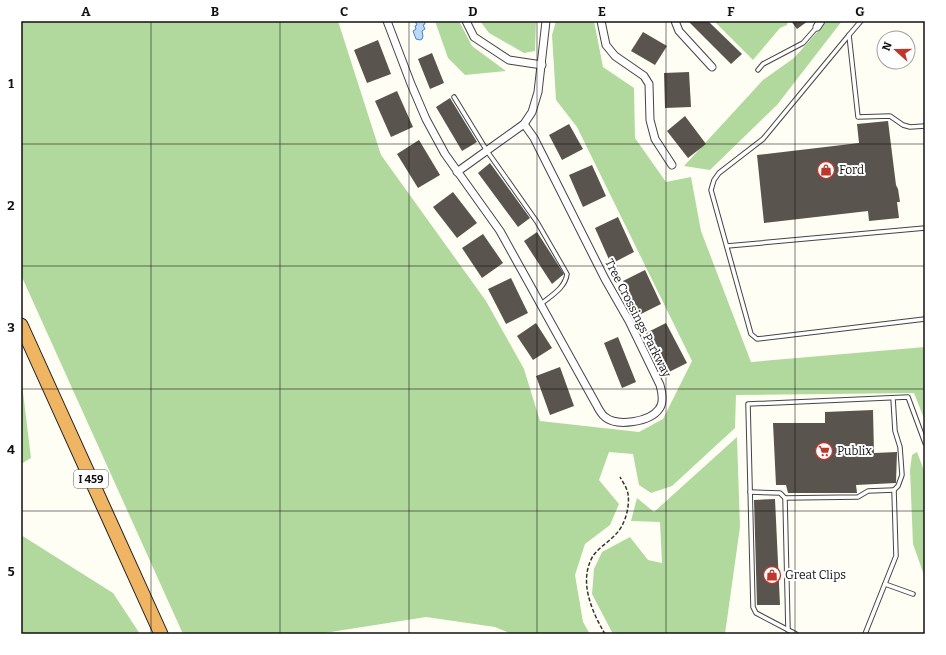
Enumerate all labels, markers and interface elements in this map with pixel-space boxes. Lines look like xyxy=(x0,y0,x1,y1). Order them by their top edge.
text: A xyxy=(81,4,91,19)
text: B xyxy=(211,4,219,19)
text: C xyxy=(340,4,348,19)
text: D xyxy=(468,4,478,19)
text: E xyxy=(598,4,606,19)
text: F xyxy=(727,4,735,19)
text: G xyxy=(855,4,865,19)
north arrow xyxy=(876,30,916,70)
text: N xyxy=(880,40,895,53)
text: 1 xyxy=(8,76,14,91)
shop icon: Ford xyxy=(816,160,836,180)
place label: Ford xyxy=(839,163,864,177)
text: 2 xyxy=(7,198,15,213)
street label: Tree Crossings Parkway xyxy=(602,256,674,380)
text: 3 xyxy=(7,320,15,335)
supermarket icon: Publix xyxy=(814,441,834,461)
text: 4 xyxy=(7,442,15,457)
place label: Publix xyxy=(837,444,872,458)
road number: I 459 xyxy=(74,470,108,488)
text: 5 xyxy=(7,564,15,579)
shop icon: Great Clips xyxy=(762,565,782,585)
place label: Great Clips xyxy=(785,568,846,582)

